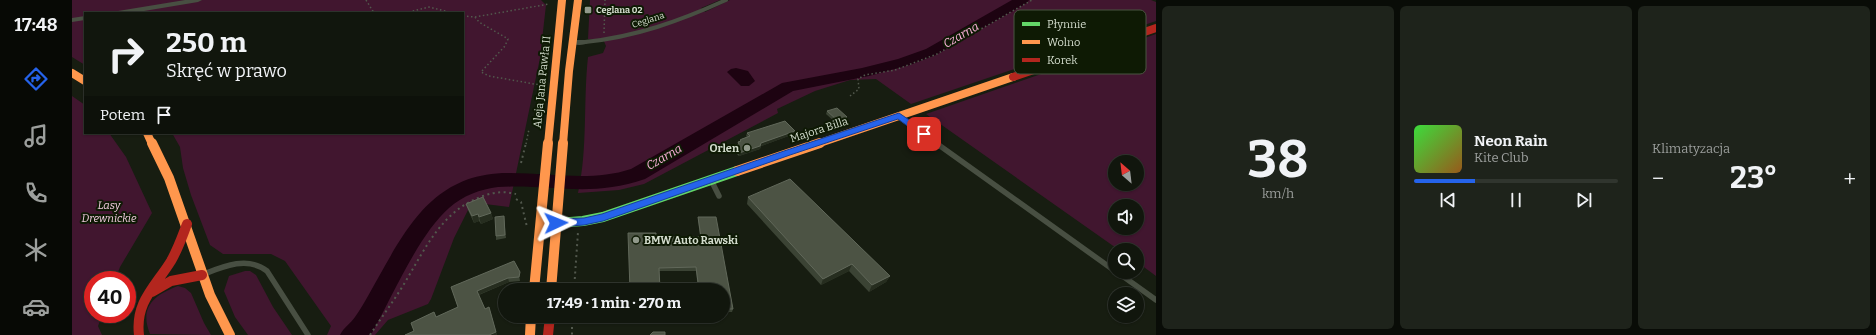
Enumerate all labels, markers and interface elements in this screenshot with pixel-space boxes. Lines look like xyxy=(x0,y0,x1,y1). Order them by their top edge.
marker: Ceglana 02 xyxy=(583,5,593,15)
place label: Ceglana 02 xyxy=(596,5,643,15)
street label: Ceglana xyxy=(631,10,665,30)
legend xyxy=(1014,10,1146,74)
text: 17:48 xyxy=(14,14,58,36)
text: Płynnie xyxy=(1047,18,1086,31)
water label: Czarna xyxy=(941,19,981,51)
text: 250 m xyxy=(166,26,247,59)
icon: right xyxy=(100,28,152,80)
street label: Aleja Jana Pawła II xyxy=(531,35,553,129)
text: Wolno xyxy=(1047,36,1080,49)
text: Korek xyxy=(1047,54,1078,67)
text: Skręć w prawo xyxy=(166,60,287,82)
icon: directions xyxy=(22,65,50,93)
icon: arrive xyxy=(153,104,175,126)
text: Potem xyxy=(100,106,145,124)
street label: Majora Billa xyxy=(788,115,850,145)
pin xyxy=(907,117,941,151)
icon: music xyxy=(22,122,50,150)
icon: arrive xyxy=(913,123,935,145)
text: 38 xyxy=(1247,128,1309,191)
text: Neon Rain xyxy=(1474,132,1547,150)
water label: Czarna xyxy=(644,141,684,173)
text: Klimatyzacja xyxy=(1652,141,1730,156)
place label: Orlen xyxy=(710,142,739,155)
marker: Orlen xyxy=(742,143,752,153)
text: Kite Club xyxy=(1474,150,1528,165)
north arrow xyxy=(1108,155,1144,191)
map controls xyxy=(1108,155,1144,323)
text: 23° xyxy=(1730,160,1777,196)
text: − xyxy=(1652,165,1664,192)
text: + xyxy=(1843,165,1856,192)
icon: phone xyxy=(22,179,50,207)
text: km/h xyxy=(1262,186,1294,201)
icon: previous xyxy=(1437,189,1459,211)
icon: pause xyxy=(1505,189,1527,211)
icon: next xyxy=(1573,189,1595,211)
park label: Lasy Drewnickie xyxy=(81,199,137,225)
button: sound xyxy=(1108,199,1144,235)
position arrow xyxy=(535,202,577,244)
place label: BMW Auto Rawski xyxy=(644,234,738,247)
marker: BMW Auto Rawski xyxy=(631,235,641,245)
icon: climate xyxy=(22,236,50,264)
button: search xyxy=(1108,243,1144,279)
speed limit sign: 40 xyxy=(84,271,136,323)
button: layers xyxy=(1108,287,1144,323)
icon: car xyxy=(22,293,50,321)
text: 17:49 · 1 min · 270 m xyxy=(547,294,681,312)

